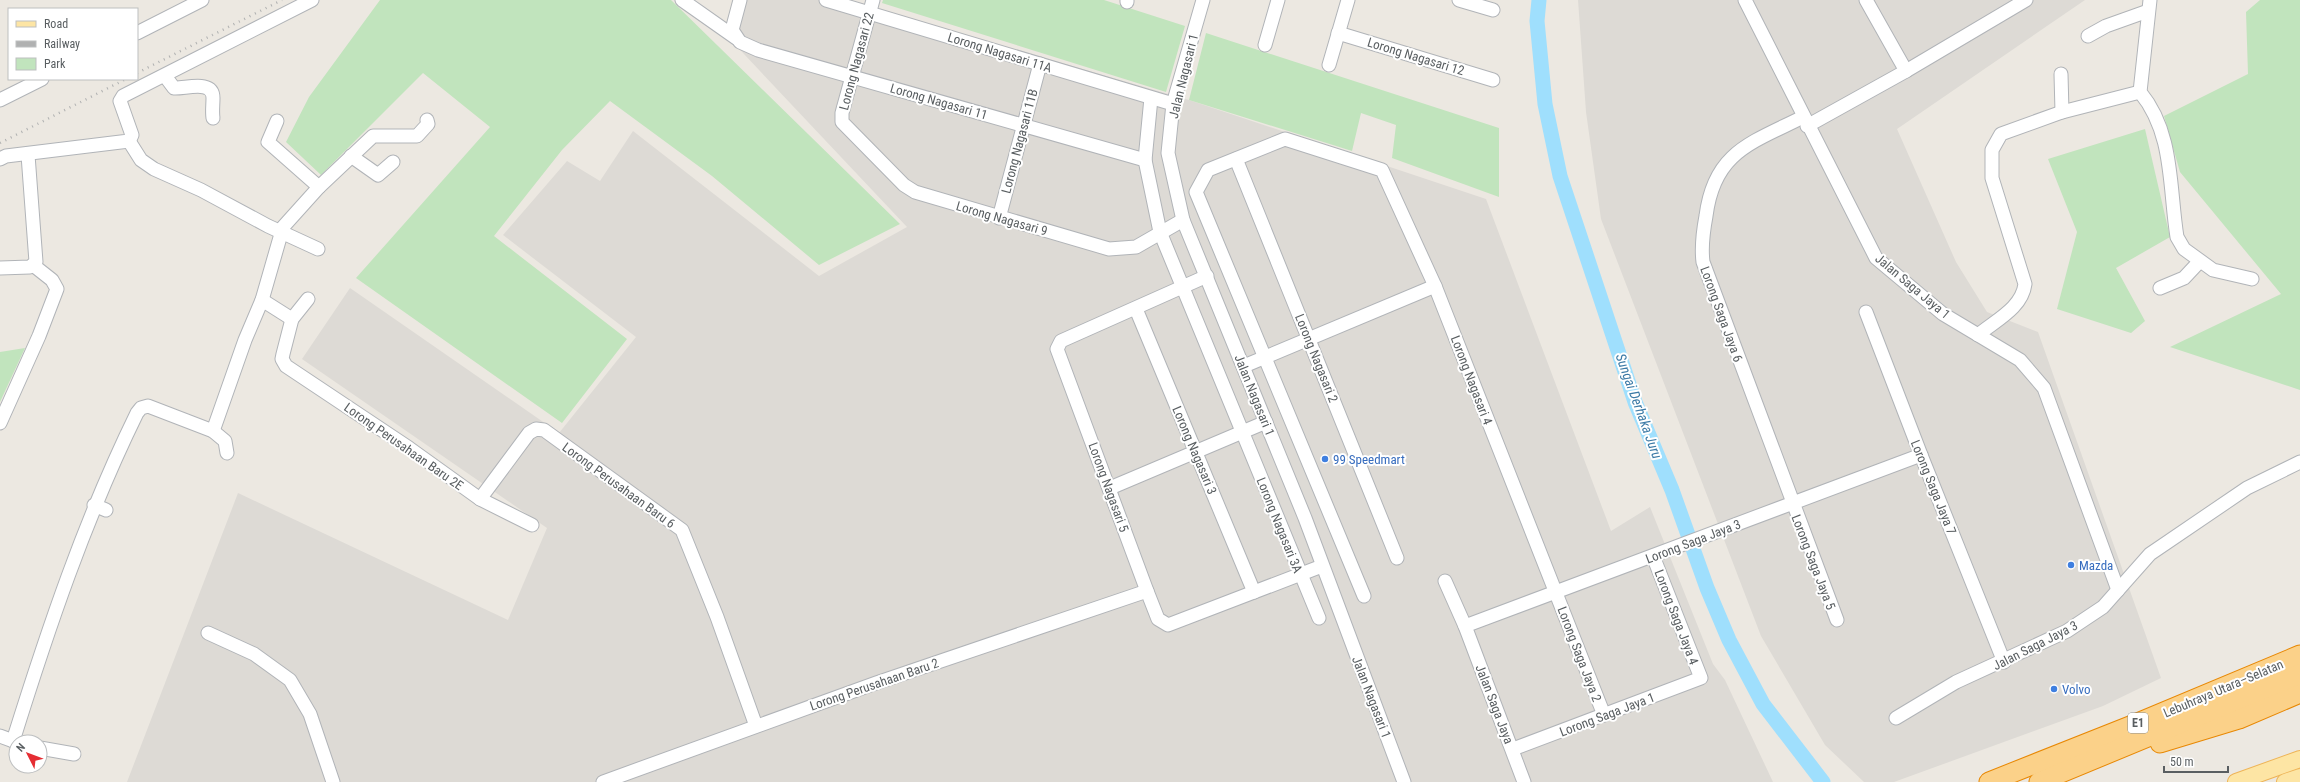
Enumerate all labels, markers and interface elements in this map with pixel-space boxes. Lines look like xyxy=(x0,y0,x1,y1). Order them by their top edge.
legend xyxy=(8,8,138,80)
street label: Lorong Nagasari 22 xyxy=(836,11,877,112)
text: Road xyxy=(44,17,68,31)
street label: Lorong Nagasari 11A xyxy=(946,30,1054,76)
street label: Jalan Nagasari 1 xyxy=(1166,32,1201,120)
street label: Lorong Nagasari 12 xyxy=(1366,35,1466,78)
text: Railway xyxy=(44,37,80,51)
text: Park xyxy=(44,57,66,71)
street label: Lorong Nagasari 11 xyxy=(888,80,989,123)
street label: Lorong Nagasari 11B xyxy=(998,87,1041,195)
street label: Lorong Nagasari 9 xyxy=(955,198,1049,239)
street label: Jalan Saga Jaya 1 xyxy=(1872,251,1953,322)
street label: Lorong Saga Jaya 6 xyxy=(1697,264,1746,364)
street label: Lorong Nagasari 2 xyxy=(1292,312,1341,405)
street label: Lorong Nagasari 4 xyxy=(1448,334,1496,427)
water label: Sungai Derhaka Juru xyxy=(1613,351,1666,461)
street label: Jalan Nagasari 1 xyxy=(1231,352,1278,438)
street label: Lorong Perusahaan Baru 2E xyxy=(341,400,466,493)
street label: Lorong Nagasari 3 xyxy=(1169,404,1220,496)
street label: Lorong Saga Jaya 7 xyxy=(1908,438,1959,537)
street label: Lorong Perusahaan Baru 6 xyxy=(560,440,678,531)
street label: Lorong Nagasari 5 xyxy=(1085,440,1132,534)
place label: 99 Speedmart xyxy=(1333,452,1405,467)
marker: 99 Speedmart xyxy=(1320,454,1330,464)
street label: Lorong Nagasari 3A xyxy=(1254,475,1306,576)
street label: Lorong Saga Jaya 5 xyxy=(1788,512,1839,612)
street label: Lorong Saga Jaya 3 xyxy=(1643,516,1743,567)
place label: Mazda xyxy=(2079,558,2113,573)
marker: Mazda xyxy=(2066,560,2076,570)
street label: Lorong Saga Jaya 4 xyxy=(1651,567,1702,667)
street label: Lorong Saga Jaya 2 xyxy=(1554,604,1605,704)
street label: Jalan Saga Jaya 3 xyxy=(1990,618,2080,673)
street label: Jalan Nagasari 1 xyxy=(1349,654,1394,740)
street label: Lorong Perusahaan Baru 2 xyxy=(808,655,941,714)
street label: Lebuhraya Utara–Selatan xyxy=(2161,656,2285,721)
street label: Jalan Saga Jaya xyxy=(1473,662,1517,746)
place label: Volvo xyxy=(2062,682,2091,697)
marker: Volvo xyxy=(2049,684,2059,694)
street label: Lorong Saga Jaya 1 xyxy=(1557,689,1657,740)
road number: E1 xyxy=(2128,713,2148,733)
north arrow xyxy=(8,734,48,774)
text: N xyxy=(14,741,28,755)
scale bar xyxy=(2164,748,2228,774)
text: 50 m xyxy=(2170,755,2194,769)

